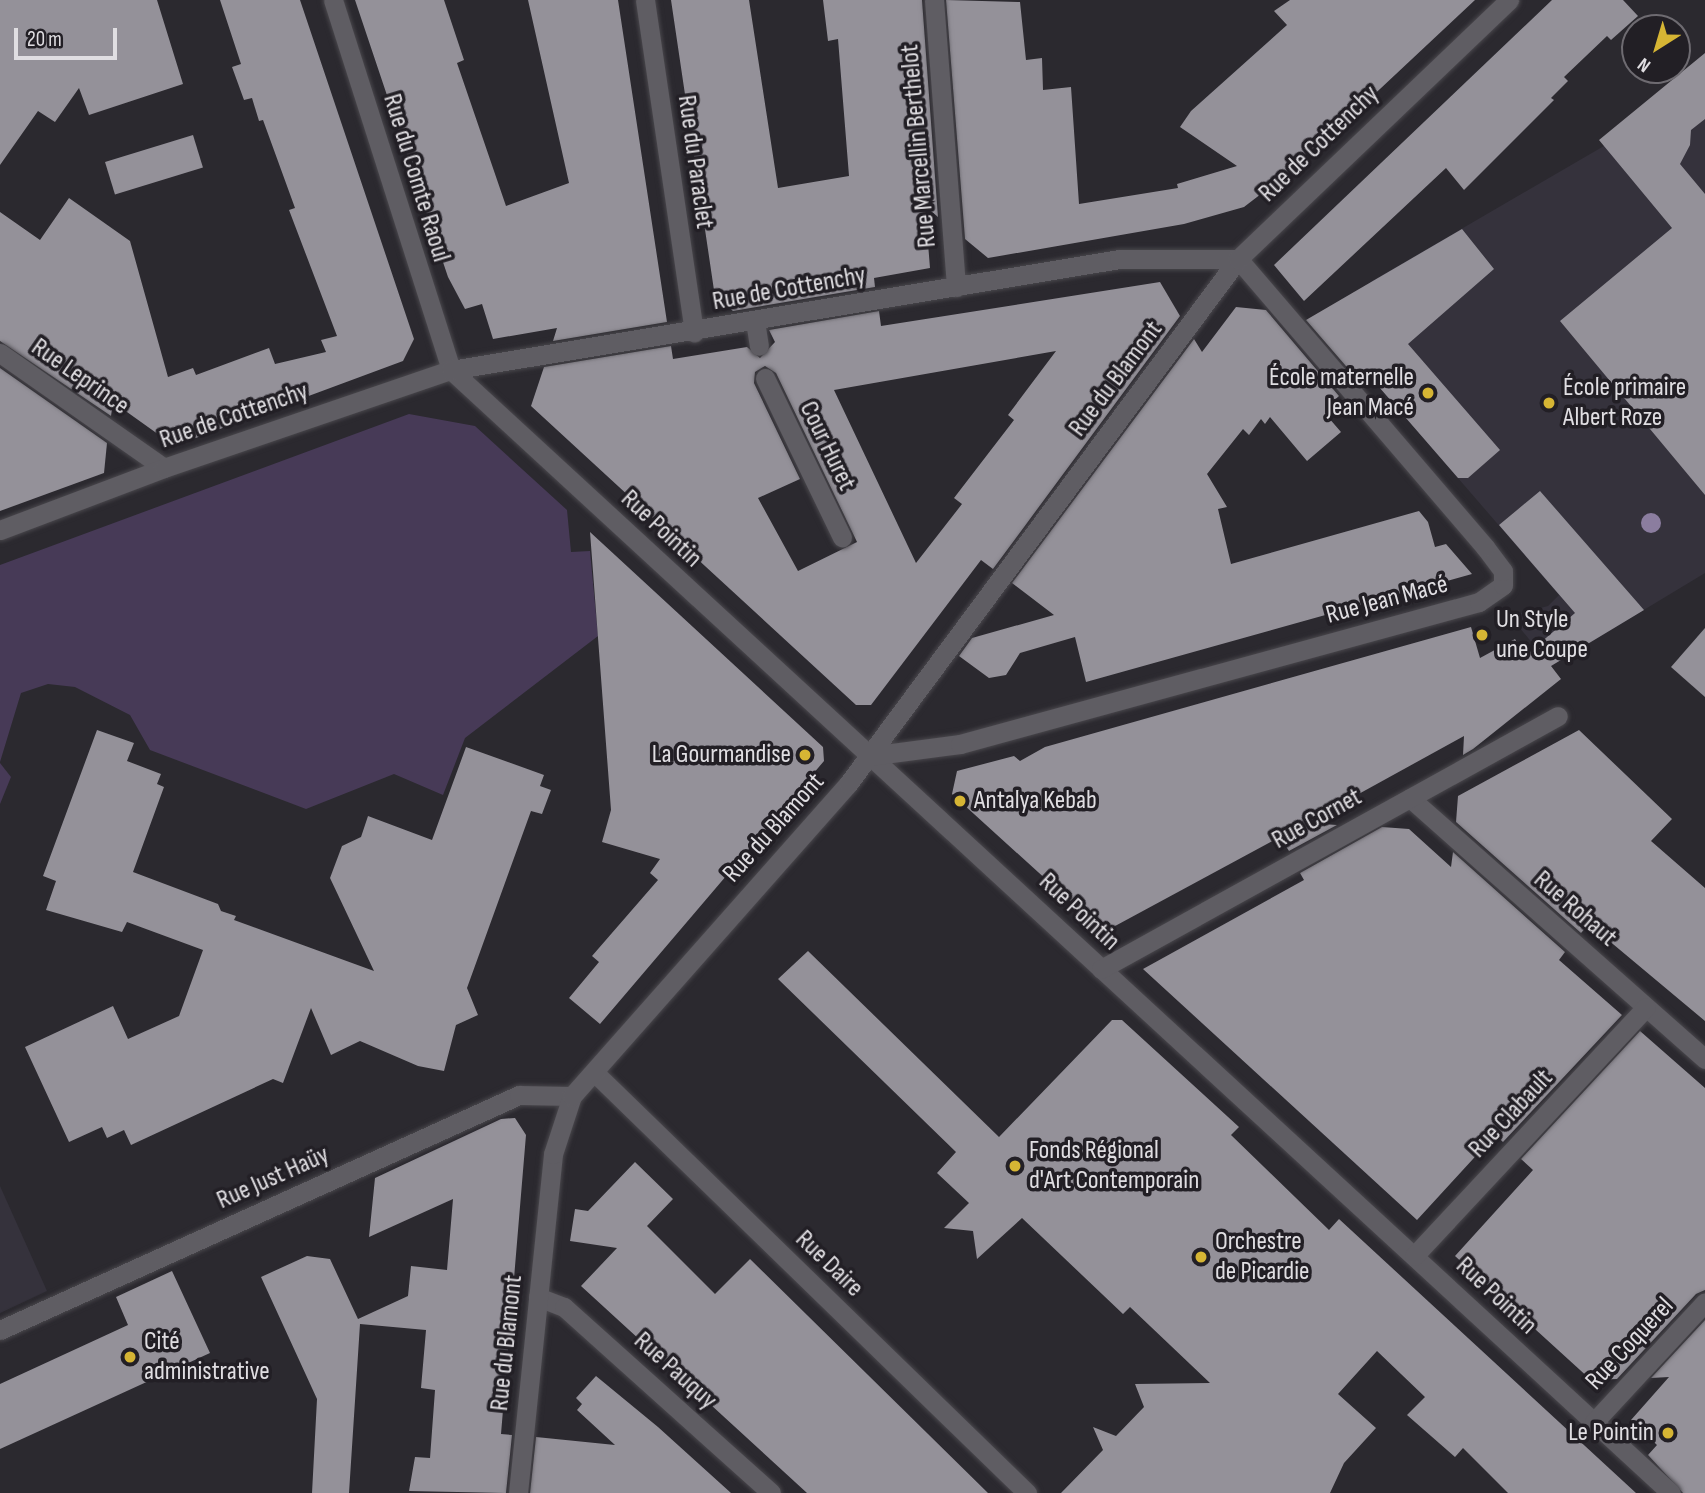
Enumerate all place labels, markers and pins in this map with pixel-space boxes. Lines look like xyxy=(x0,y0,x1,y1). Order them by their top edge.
place label: École maternelle Jean Macé xyxy=(1269,362,1414,424)
place label: École primaire Albert Roze xyxy=(1563,372,1686,434)
marker: École maternelle Jean Macé xyxy=(1420,385,1436,401)
marker: École primaire Albert Roze xyxy=(1541,395,1557,411)
place label: Un Style une Coupe xyxy=(1496,604,1588,666)
marker: Un Style une Coupe xyxy=(1474,627,1490,643)
place label: La Gourmandise xyxy=(652,739,791,771)
marker: La Gourmandise xyxy=(797,747,813,763)
place label: Antalya Kebab xyxy=(974,785,1097,817)
marker: Antalya Kebab xyxy=(952,793,968,809)
place label: Fonds Régional d'Art Contemporain xyxy=(1029,1135,1199,1196)
marker: Fonds Régional d'Art Contemporain xyxy=(1007,1158,1023,1174)
place label: Orchestre de Picardie xyxy=(1215,1226,1309,1288)
marker: Orchestre de Picardie xyxy=(1193,1249,1209,1265)
place label: Cité administrative xyxy=(144,1326,270,1388)
marker: Cité administrative xyxy=(122,1349,138,1365)
place label: Le Pointin xyxy=(1568,1417,1654,1449)
marker: Le Pointin xyxy=(1660,1425,1676,1441)

